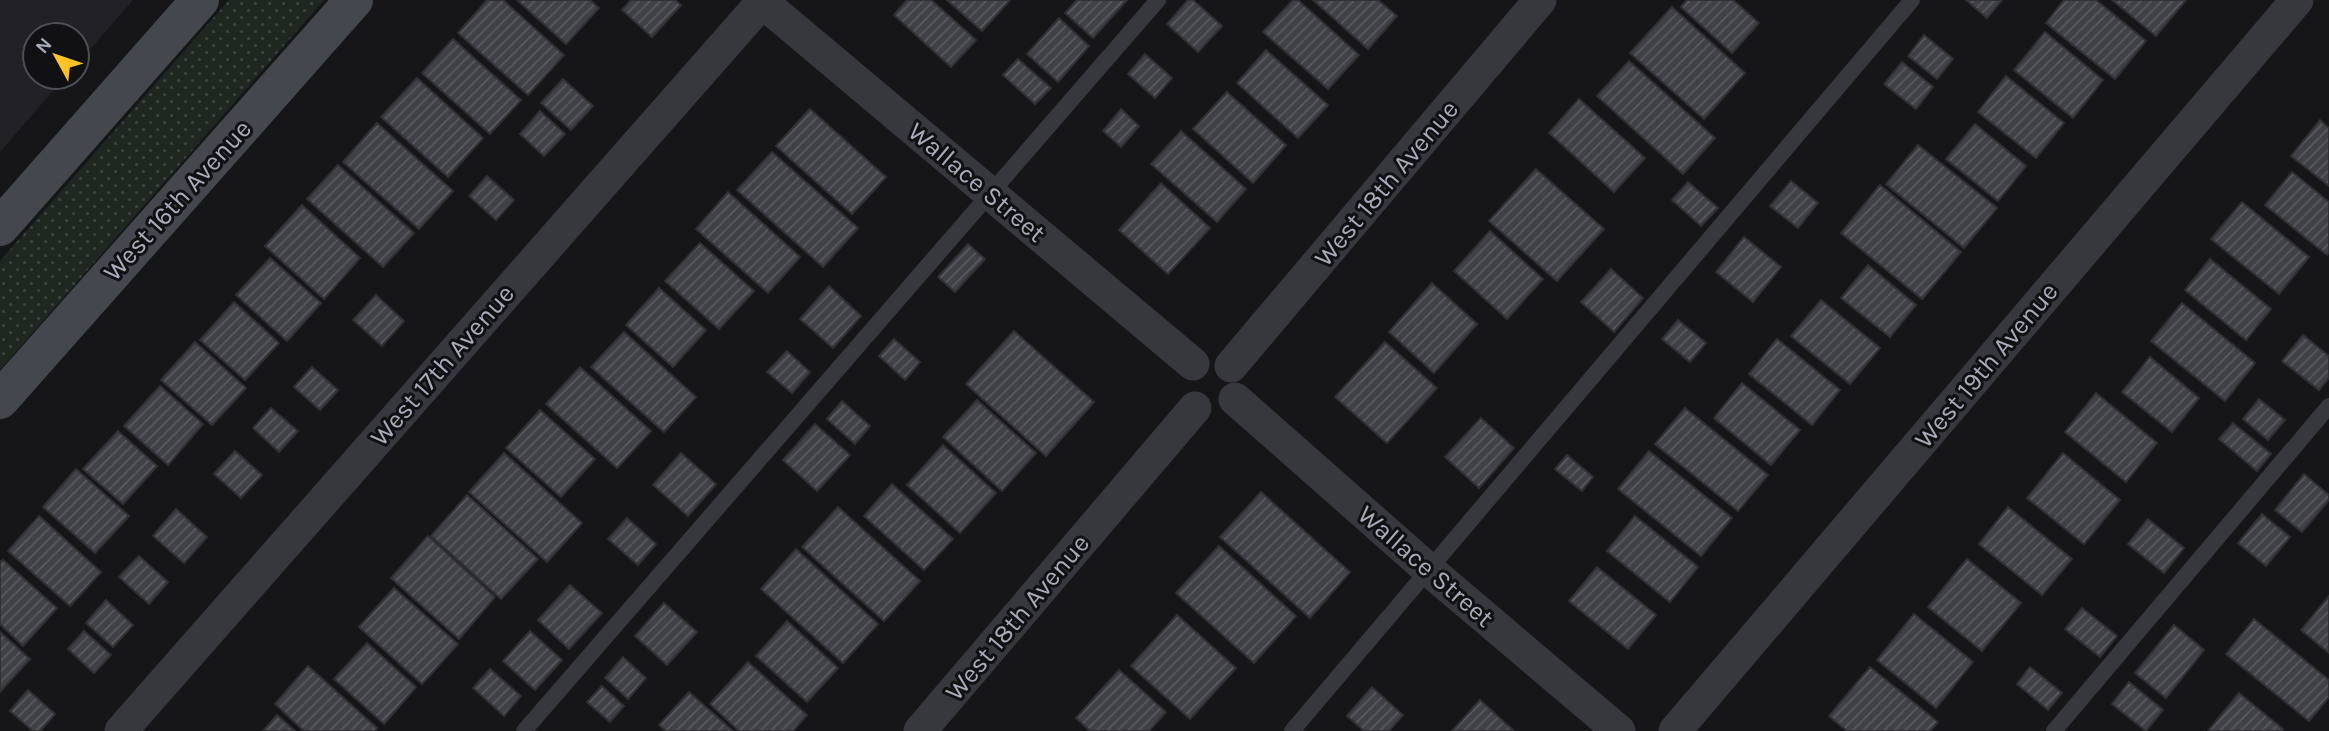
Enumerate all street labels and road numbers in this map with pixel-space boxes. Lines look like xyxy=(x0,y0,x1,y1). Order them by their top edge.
street label: West 18th Avenue xyxy=(1308,94,1465,273)
street label: West 16th Avenue xyxy=(97,113,258,287)
street label: Wallace Street xyxy=(902,116,1052,249)
street label: West 19th Avenue xyxy=(1908,276,2065,454)
street label: West 17th Avenue xyxy=(364,278,521,452)
street label: Wallace Street xyxy=(1351,499,1500,634)
street label: West 18th Avenue xyxy=(939,528,1096,707)

